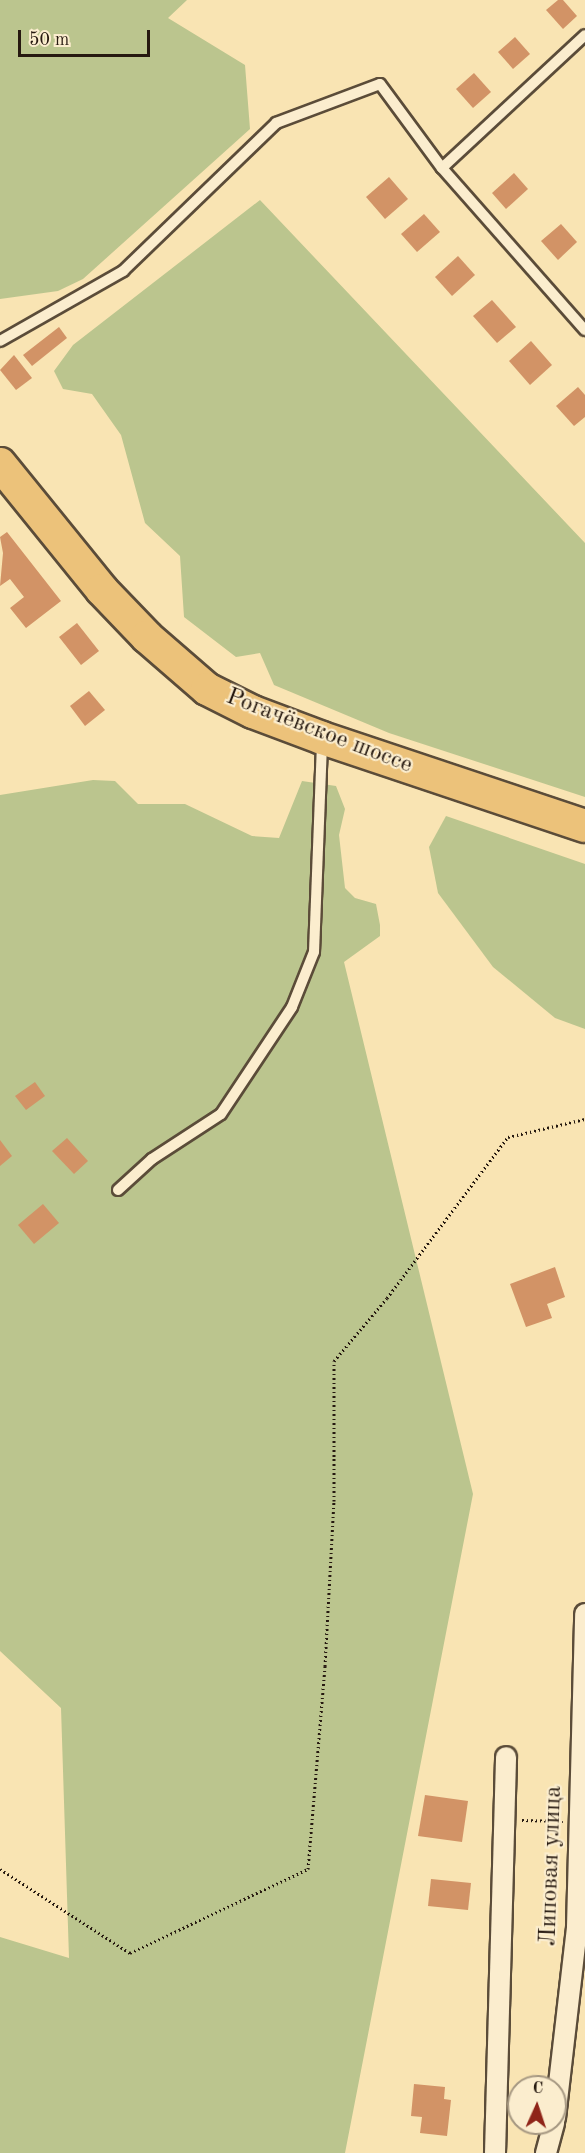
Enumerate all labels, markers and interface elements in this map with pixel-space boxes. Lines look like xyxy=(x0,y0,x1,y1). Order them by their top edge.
scale bar xyxy=(21,18,153,56)
text: 50 m xyxy=(29,31,69,49)
street label: Рогачёвское шоссе xyxy=(222,683,416,781)
street label: Липовая улица xyxy=(535,1785,569,1947)
north arrow xyxy=(507,2075,567,2135)
text: С xyxy=(532,2081,544,2097)

